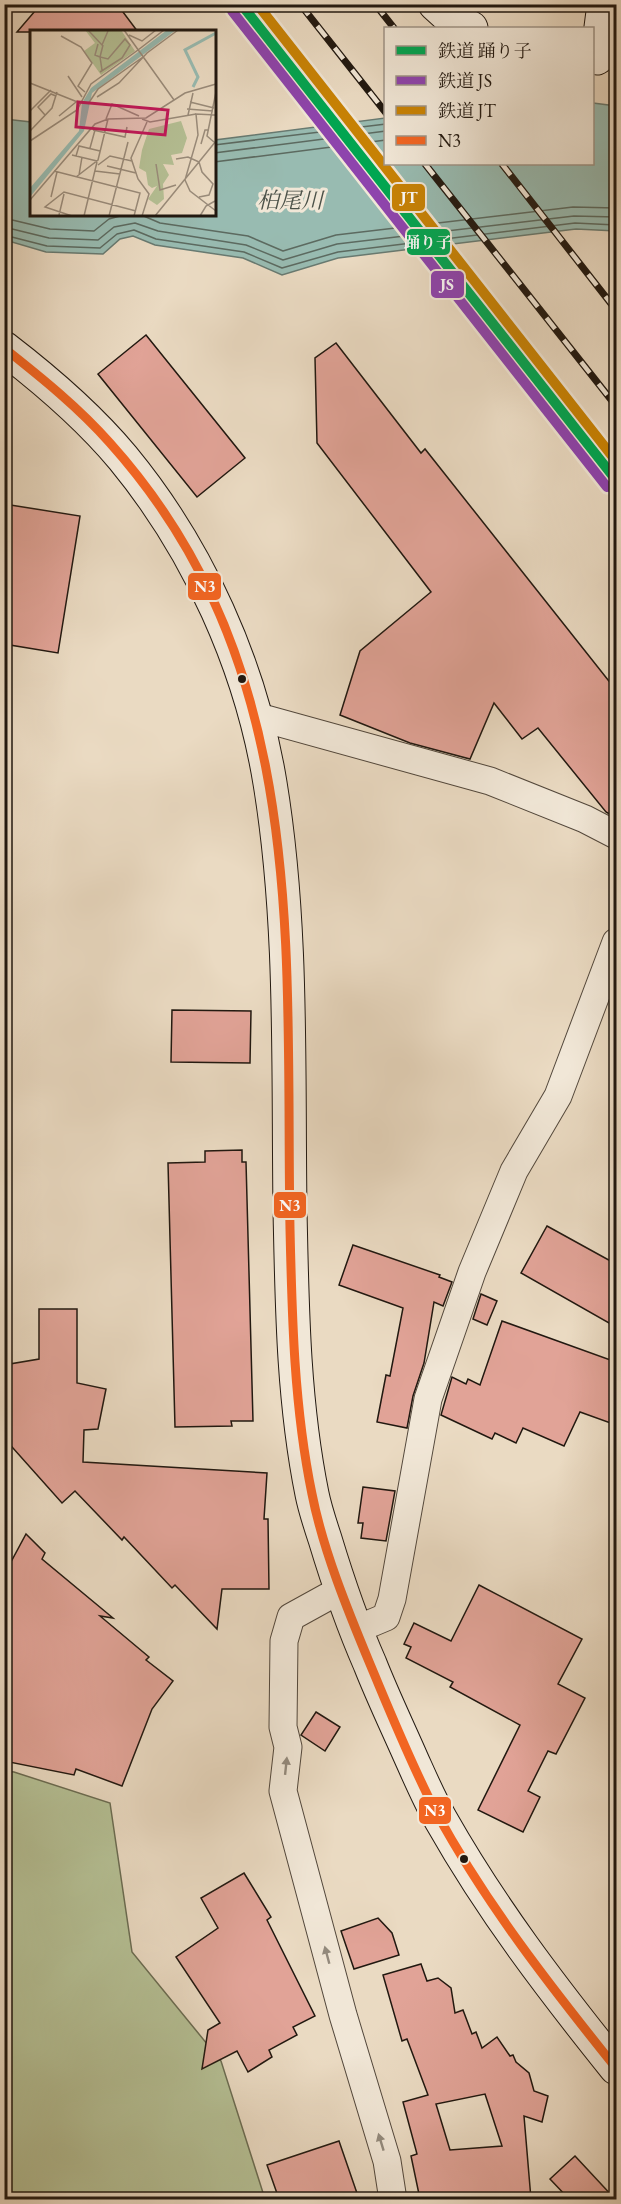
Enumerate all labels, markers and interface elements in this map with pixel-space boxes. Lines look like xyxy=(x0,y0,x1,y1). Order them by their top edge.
legend xyxy=(384,27,594,165)
inset map xyxy=(30,30,216,216)
text: 鉄道 踊り子 xyxy=(438,39,532,62)
text: 鉄道 JS xyxy=(438,69,492,92)
text: 鉄道 JT xyxy=(438,99,497,122)
text: N3 xyxy=(438,129,461,152)
line badge: JT xyxy=(391,183,426,212)
water label: 柏尾川 xyxy=(257,186,325,215)
text: JT xyxy=(398,187,418,208)
line badge: 踊り子 xyxy=(406,228,451,256)
text: 踊り子 xyxy=(404,232,452,253)
line badge: JS xyxy=(430,270,465,299)
text: JS xyxy=(438,274,454,295)
line badge: N3 xyxy=(187,572,222,601)
text: N3 xyxy=(194,576,216,597)
unlabelled marker xyxy=(236,673,248,685)
line badge: N3 xyxy=(273,1191,307,1219)
text: N3 xyxy=(279,1195,301,1216)
one-way arrow xyxy=(281,1756,291,1775)
line badge: N3 xyxy=(418,1796,452,1825)
text: N3 xyxy=(424,1800,446,1821)
unlabelled marker xyxy=(458,1853,470,1865)
one-way arrow xyxy=(322,1946,331,1964)
one-way arrow xyxy=(376,2133,385,2151)

